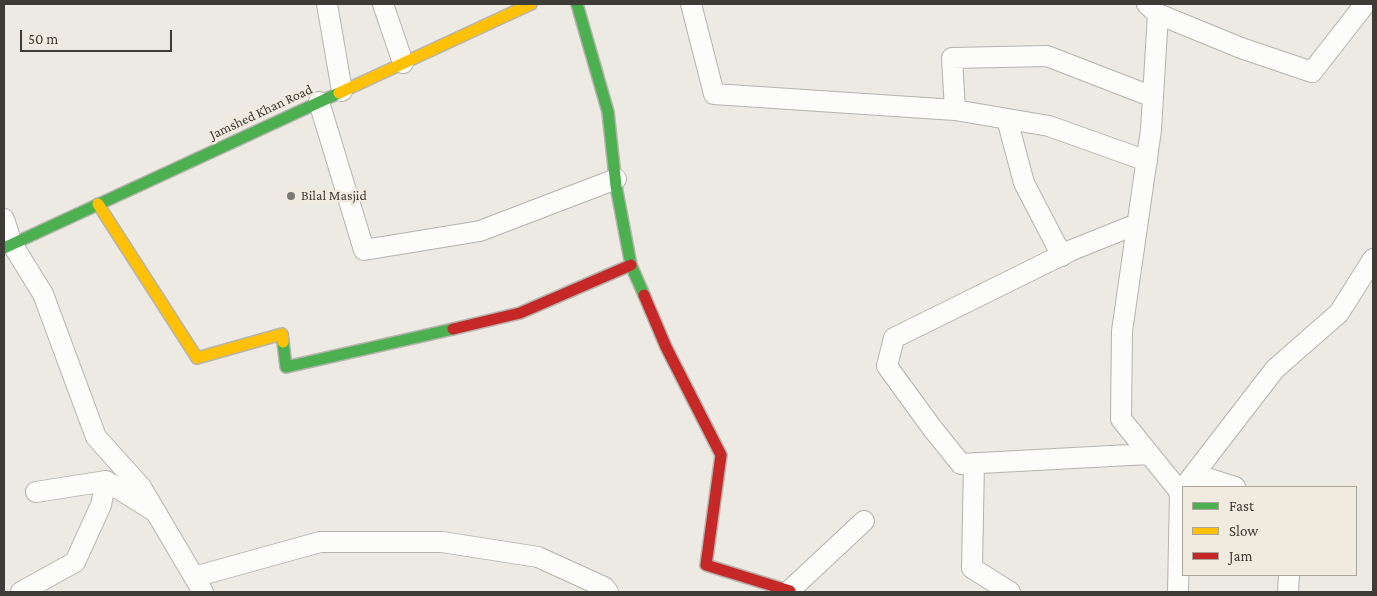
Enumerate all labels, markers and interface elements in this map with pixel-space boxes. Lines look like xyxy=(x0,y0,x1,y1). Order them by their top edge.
scale bar xyxy=(22,20,175,52)
text: 50 m xyxy=(28,31,58,47)
street label: Jamshed Khan Road xyxy=(207,81,315,143)
place label: Bilal Masjid xyxy=(301,188,367,204)
marker: Bilal Masjid xyxy=(285,190,297,202)
legend xyxy=(1182,486,1357,576)
text: Fast xyxy=(1229,498,1254,514)
text: Slow xyxy=(1229,523,1258,539)
text: Jam xyxy=(1229,548,1252,564)

